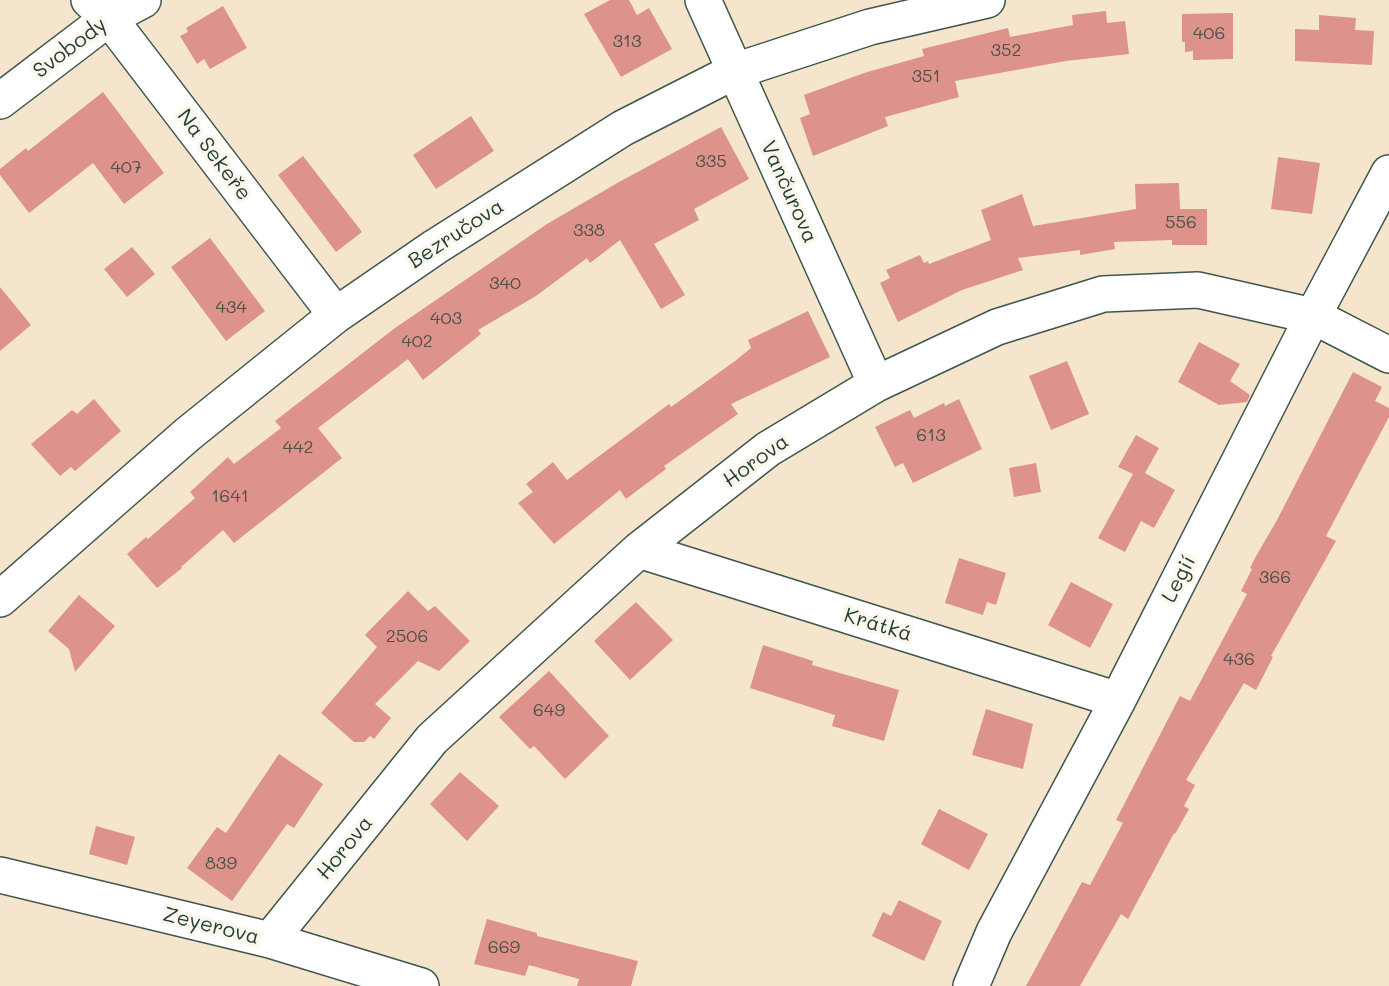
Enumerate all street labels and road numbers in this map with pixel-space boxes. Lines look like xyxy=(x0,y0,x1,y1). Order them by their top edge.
street label: Svobody xyxy=(28,12,112,84)
street label: Na Sekeře xyxy=(171,104,257,206)
street label: Vančurova xyxy=(755,137,823,247)
street label: Bezručova xyxy=(404,194,508,274)
street label: Horova xyxy=(718,429,794,493)
street label: Legií xyxy=(1157,551,1201,607)
street label: Krátká xyxy=(841,603,915,647)
street label: Horova xyxy=(312,811,378,885)
street label: Zeyerova xyxy=(160,902,262,950)

